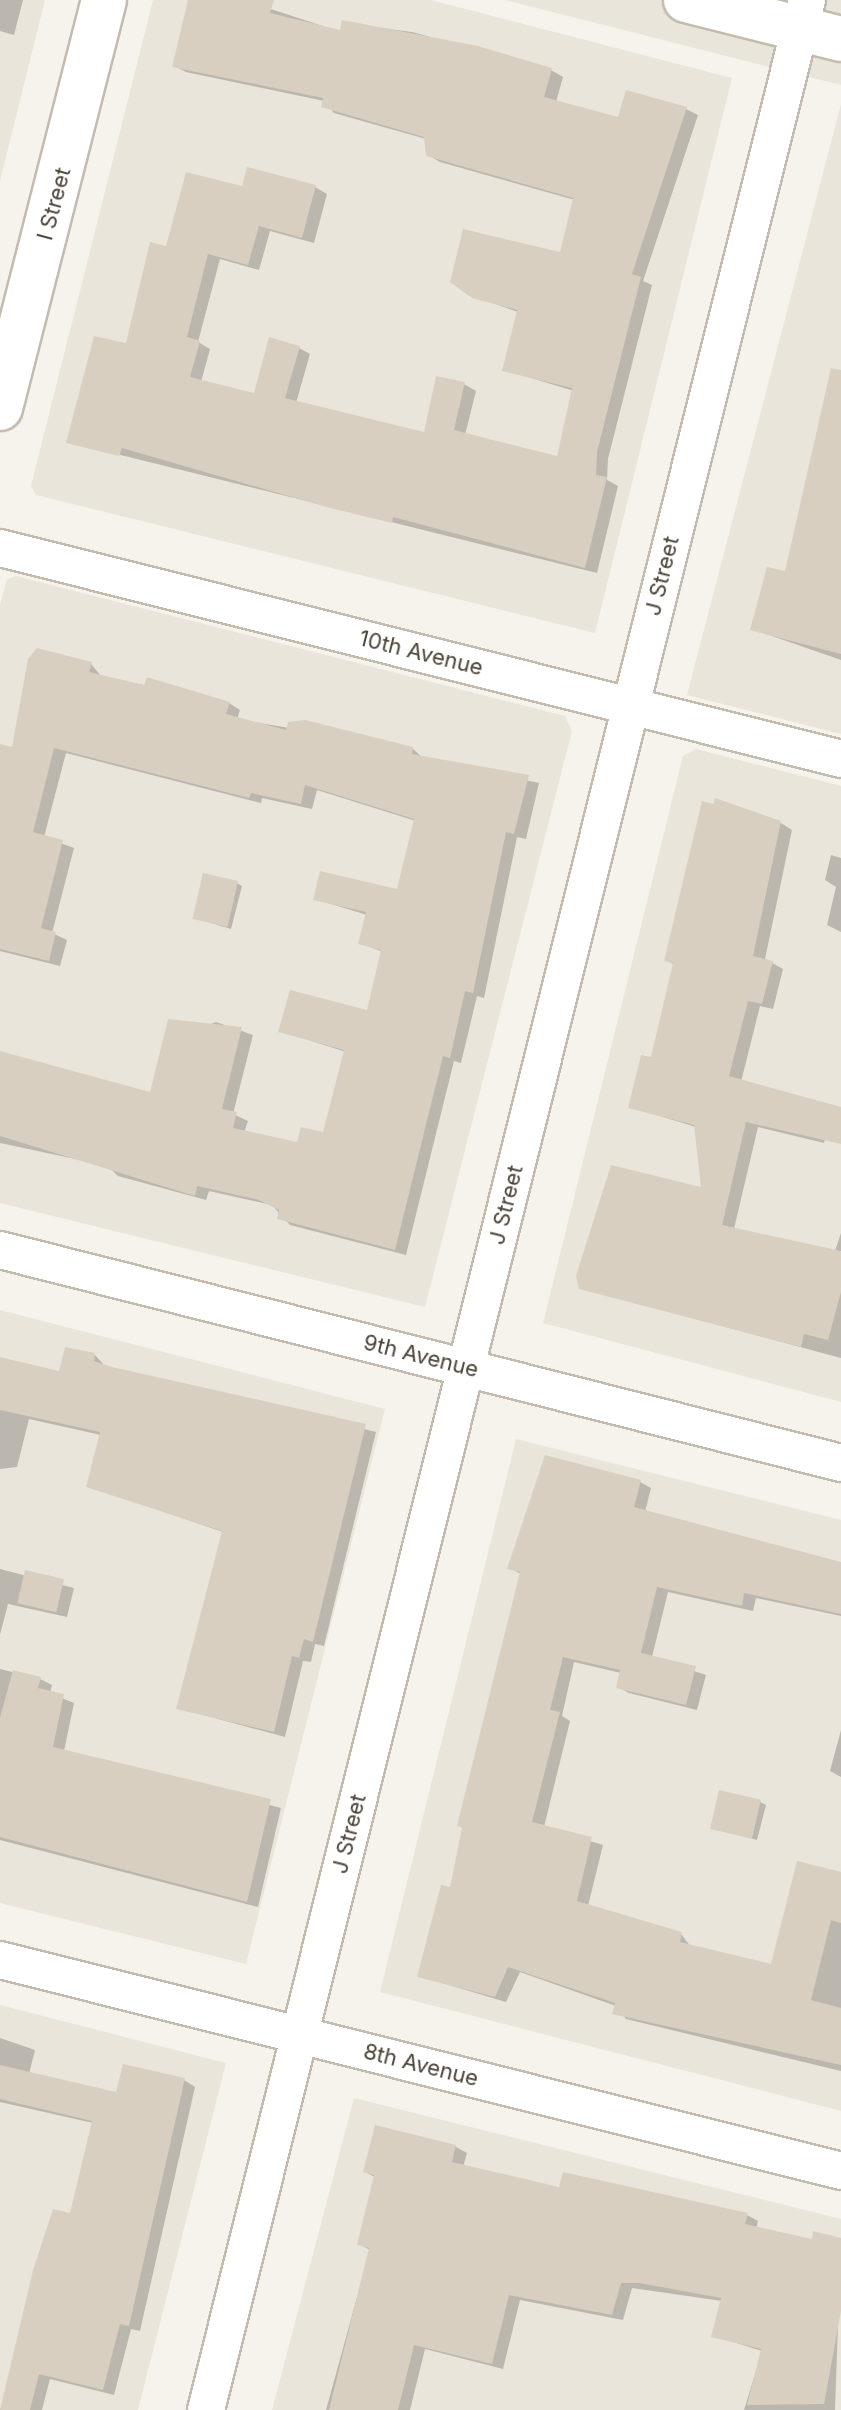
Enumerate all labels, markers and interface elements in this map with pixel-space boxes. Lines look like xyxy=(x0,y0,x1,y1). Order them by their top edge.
street label: I Street xyxy=(32,165,76,243)
street label: J Street xyxy=(639,534,685,618)
street label: 10th Avenue xyxy=(356,625,486,681)
street label: J Street xyxy=(483,1163,529,1247)
street label: 9th Avenue xyxy=(361,1329,481,1383)
street label: J Street xyxy=(326,1792,372,1876)
street label: 8th Avenue xyxy=(361,2038,481,2092)

